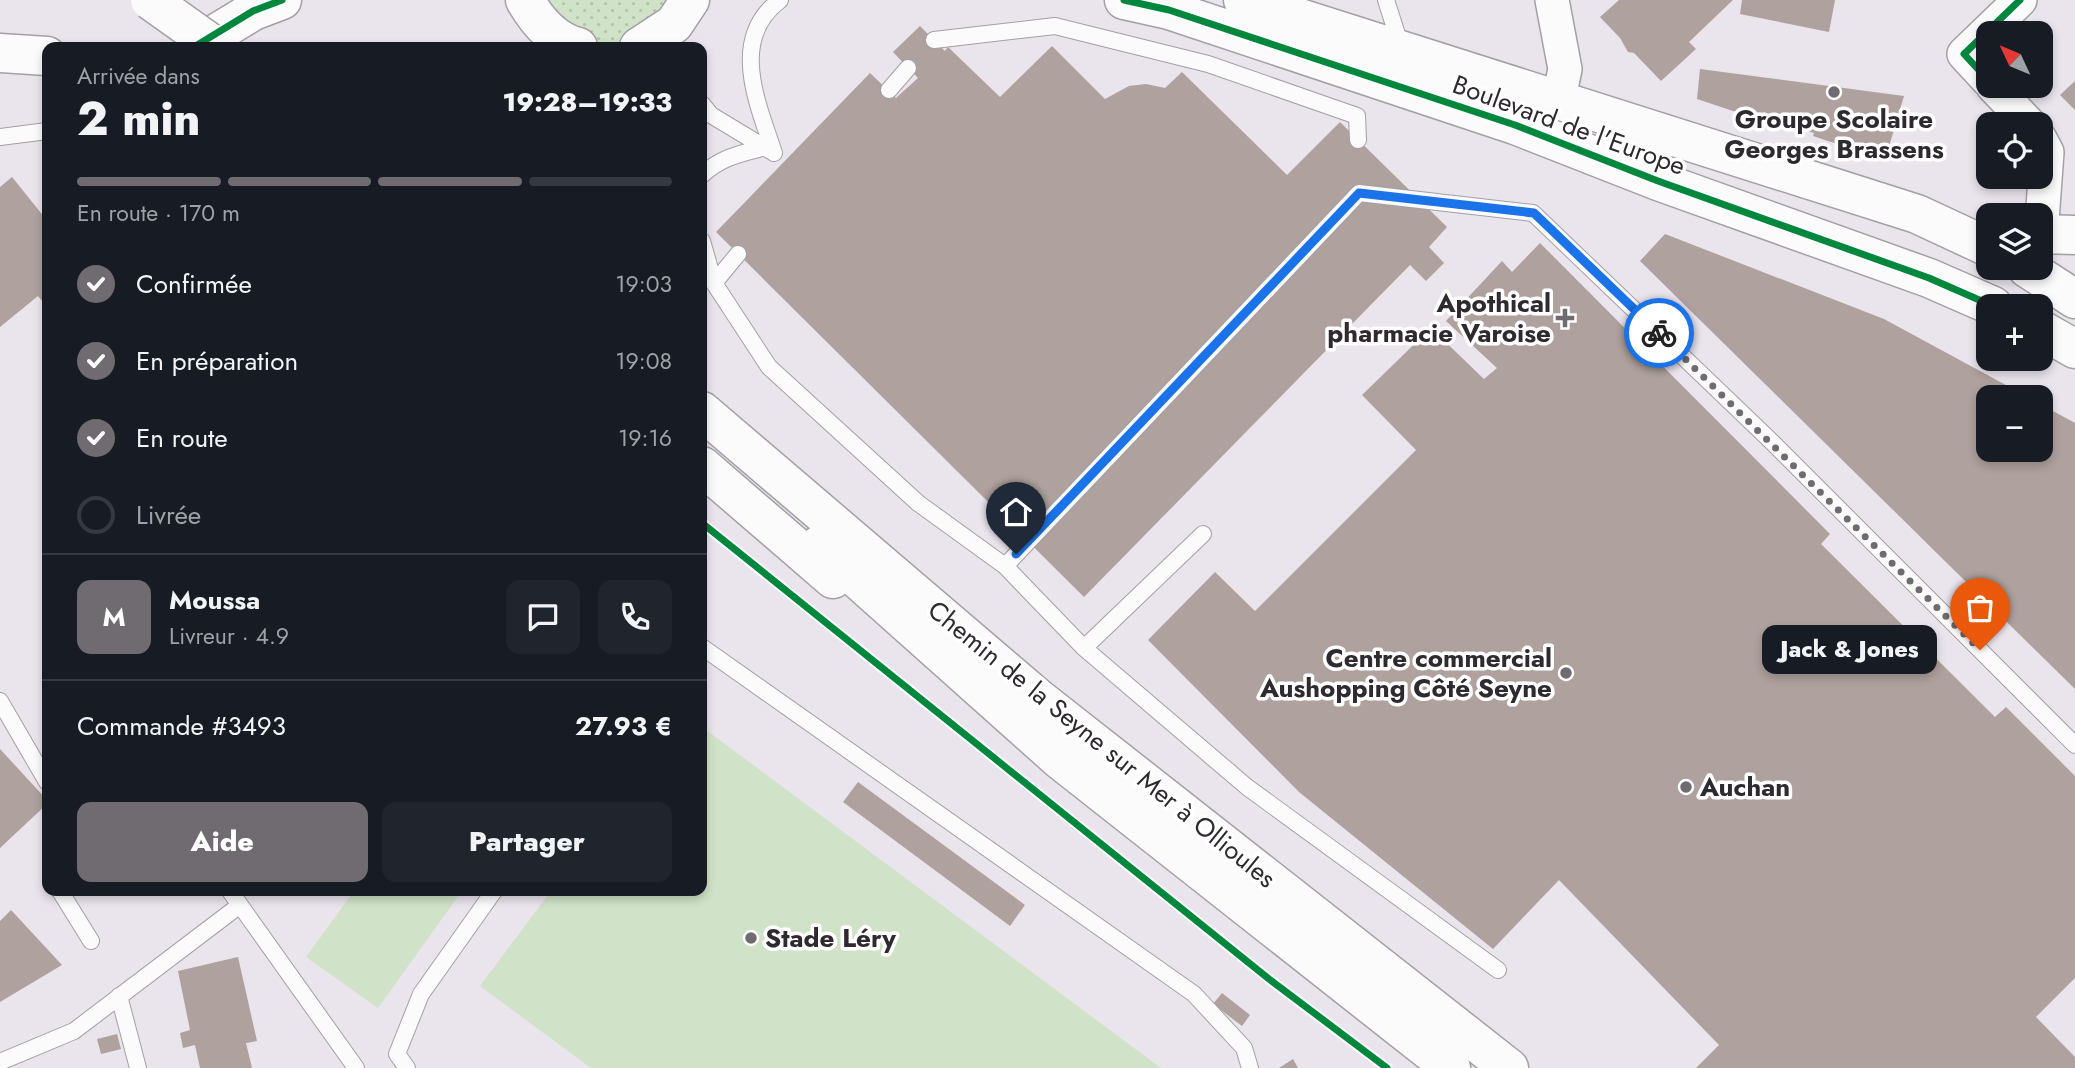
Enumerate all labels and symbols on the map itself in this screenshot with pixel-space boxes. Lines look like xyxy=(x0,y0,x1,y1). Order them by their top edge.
north arrow xyxy=(1976,21,2053,98)
street label: Boulevard de l'Europe xyxy=(1447,65,1691,185)
marker: Groupe Scolaire Georges Brassens xyxy=(1826,84,1842,100)
place label: Groupe Scolaire Georges Brassens xyxy=(1724,100,1944,168)
place label: Apothical pharmacie Varoise xyxy=(1327,284,1551,352)
courier xyxy=(1624,298,1694,368)
marker: Apothical pharmacie Varoise xyxy=(1557,310,1573,326)
pin xyxy=(986,482,1046,554)
pin xyxy=(1950,578,2010,650)
street label: Chemin de la Seyne sur Mer à Ollioules xyxy=(920,591,1284,897)
callout: Jack & Jones xyxy=(1763,626,1938,674)
place label: Centre commercial Aushopping Côté Seyne xyxy=(1259,639,1552,707)
marker: Centre commercial Aushopping Côté Seyne xyxy=(1558,665,1574,681)
place label: Auchan xyxy=(1699,768,1790,806)
marker: Auchan xyxy=(1678,779,1694,795)
place label: Stade Léry xyxy=(765,919,896,957)
marker: Stade Léry xyxy=(743,930,759,946)

